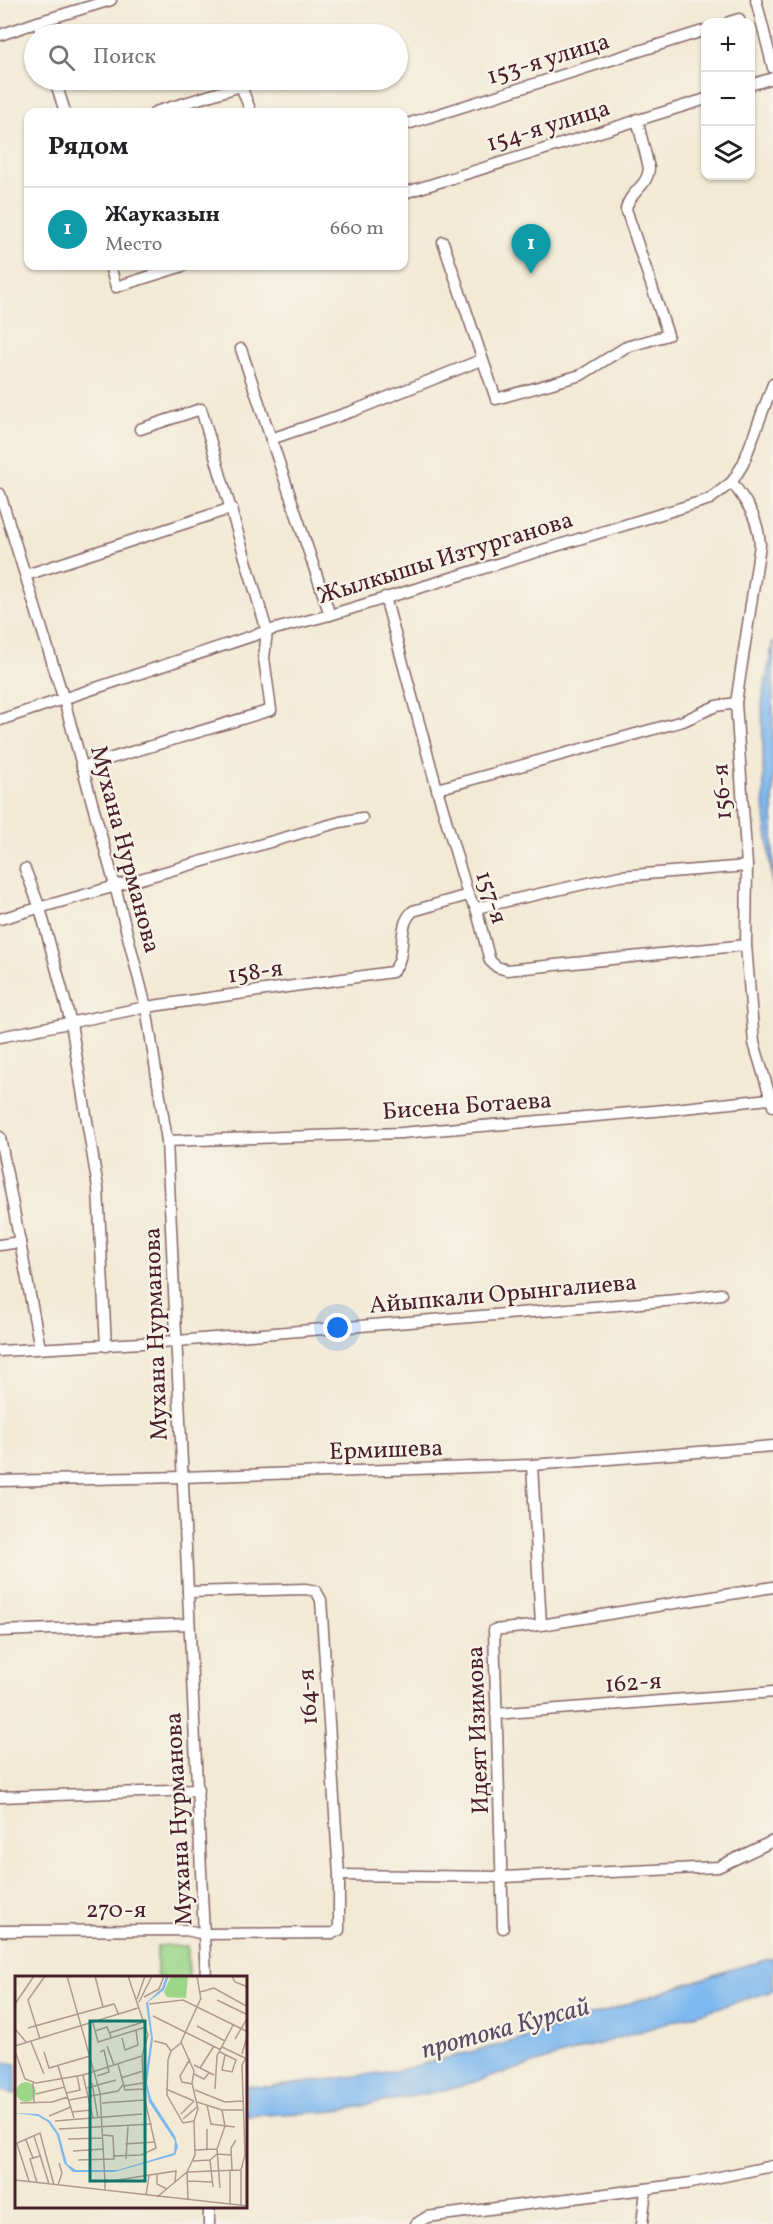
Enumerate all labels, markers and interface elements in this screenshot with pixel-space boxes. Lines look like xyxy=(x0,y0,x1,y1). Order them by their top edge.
map controls xyxy=(701,18,755,180)
button: + xyxy=(701,18,755,72)
search box xyxy=(24,24,408,90)
street label: 153-я улица xyxy=(483,25,614,95)
icon: search xyxy=(45,41,78,74)
text: Поиск xyxy=(93,42,156,73)
button: − xyxy=(701,72,755,126)
street label: 154-я улица xyxy=(483,92,615,162)
button: layers xyxy=(701,126,755,180)
text: Рядом xyxy=(48,129,128,165)
text: Жауказын xyxy=(105,200,220,231)
text: 1 xyxy=(63,215,72,243)
text: 660 m xyxy=(330,215,384,243)
pin: 1 xyxy=(512,224,550,274)
text: Место xyxy=(105,231,162,259)
street label: Жылкышы Изтурганова xyxy=(314,504,578,614)
street label: Мухана Нурманова xyxy=(80,742,168,957)
street label: 156-я xyxy=(704,763,742,821)
street label: 157-я xyxy=(465,867,515,929)
street label: 158-я xyxy=(225,952,285,994)
street label: Бисена Ботаева xyxy=(381,1084,553,1130)
street label: Мухана Нурманова xyxy=(136,1227,178,1441)
street label: Айыпкали Орынгалиева xyxy=(368,1266,638,1324)
your location xyxy=(323,1313,352,1342)
street label: Ермишева xyxy=(328,1432,444,1470)
street label: Идеят Изимова xyxy=(459,1645,499,1815)
street label: 162-я xyxy=(604,1665,663,1703)
street label: 164-я xyxy=(290,1667,328,1726)
street label: Мухана Нурманова xyxy=(157,1711,203,1926)
street label: 270-я xyxy=(86,1894,146,1928)
inset map xyxy=(15,1976,248,2209)
water label: протока Курсай xyxy=(417,1989,594,2069)

